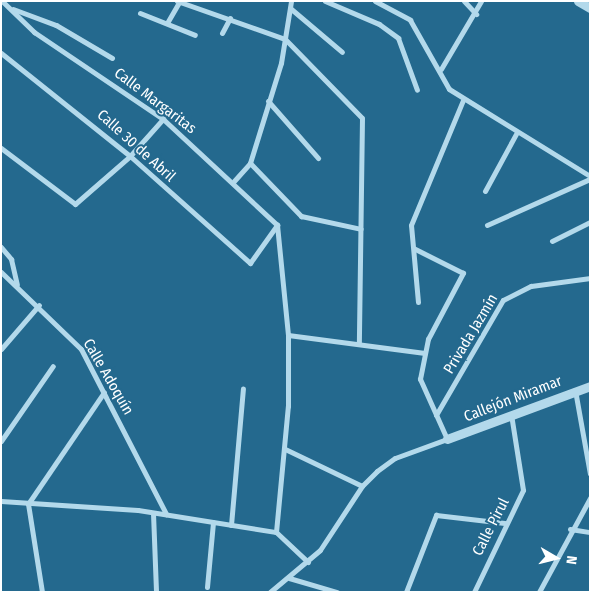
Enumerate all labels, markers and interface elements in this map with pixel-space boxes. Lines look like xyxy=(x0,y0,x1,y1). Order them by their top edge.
street label: Calle Margaritas xyxy=(110,64,200,138)
street label: Calle 30 de Abril xyxy=(93,106,179,186)
street label: Privada Jazmín xyxy=(440,291,502,377)
street label: Calle Adoquín xyxy=(79,336,137,418)
street label: Callejón Miramar xyxy=(461,372,565,426)
street label: Calle Pirul xyxy=(469,495,513,559)
north arrow xyxy=(531,533,581,583)
text: N xyxy=(562,555,580,565)

